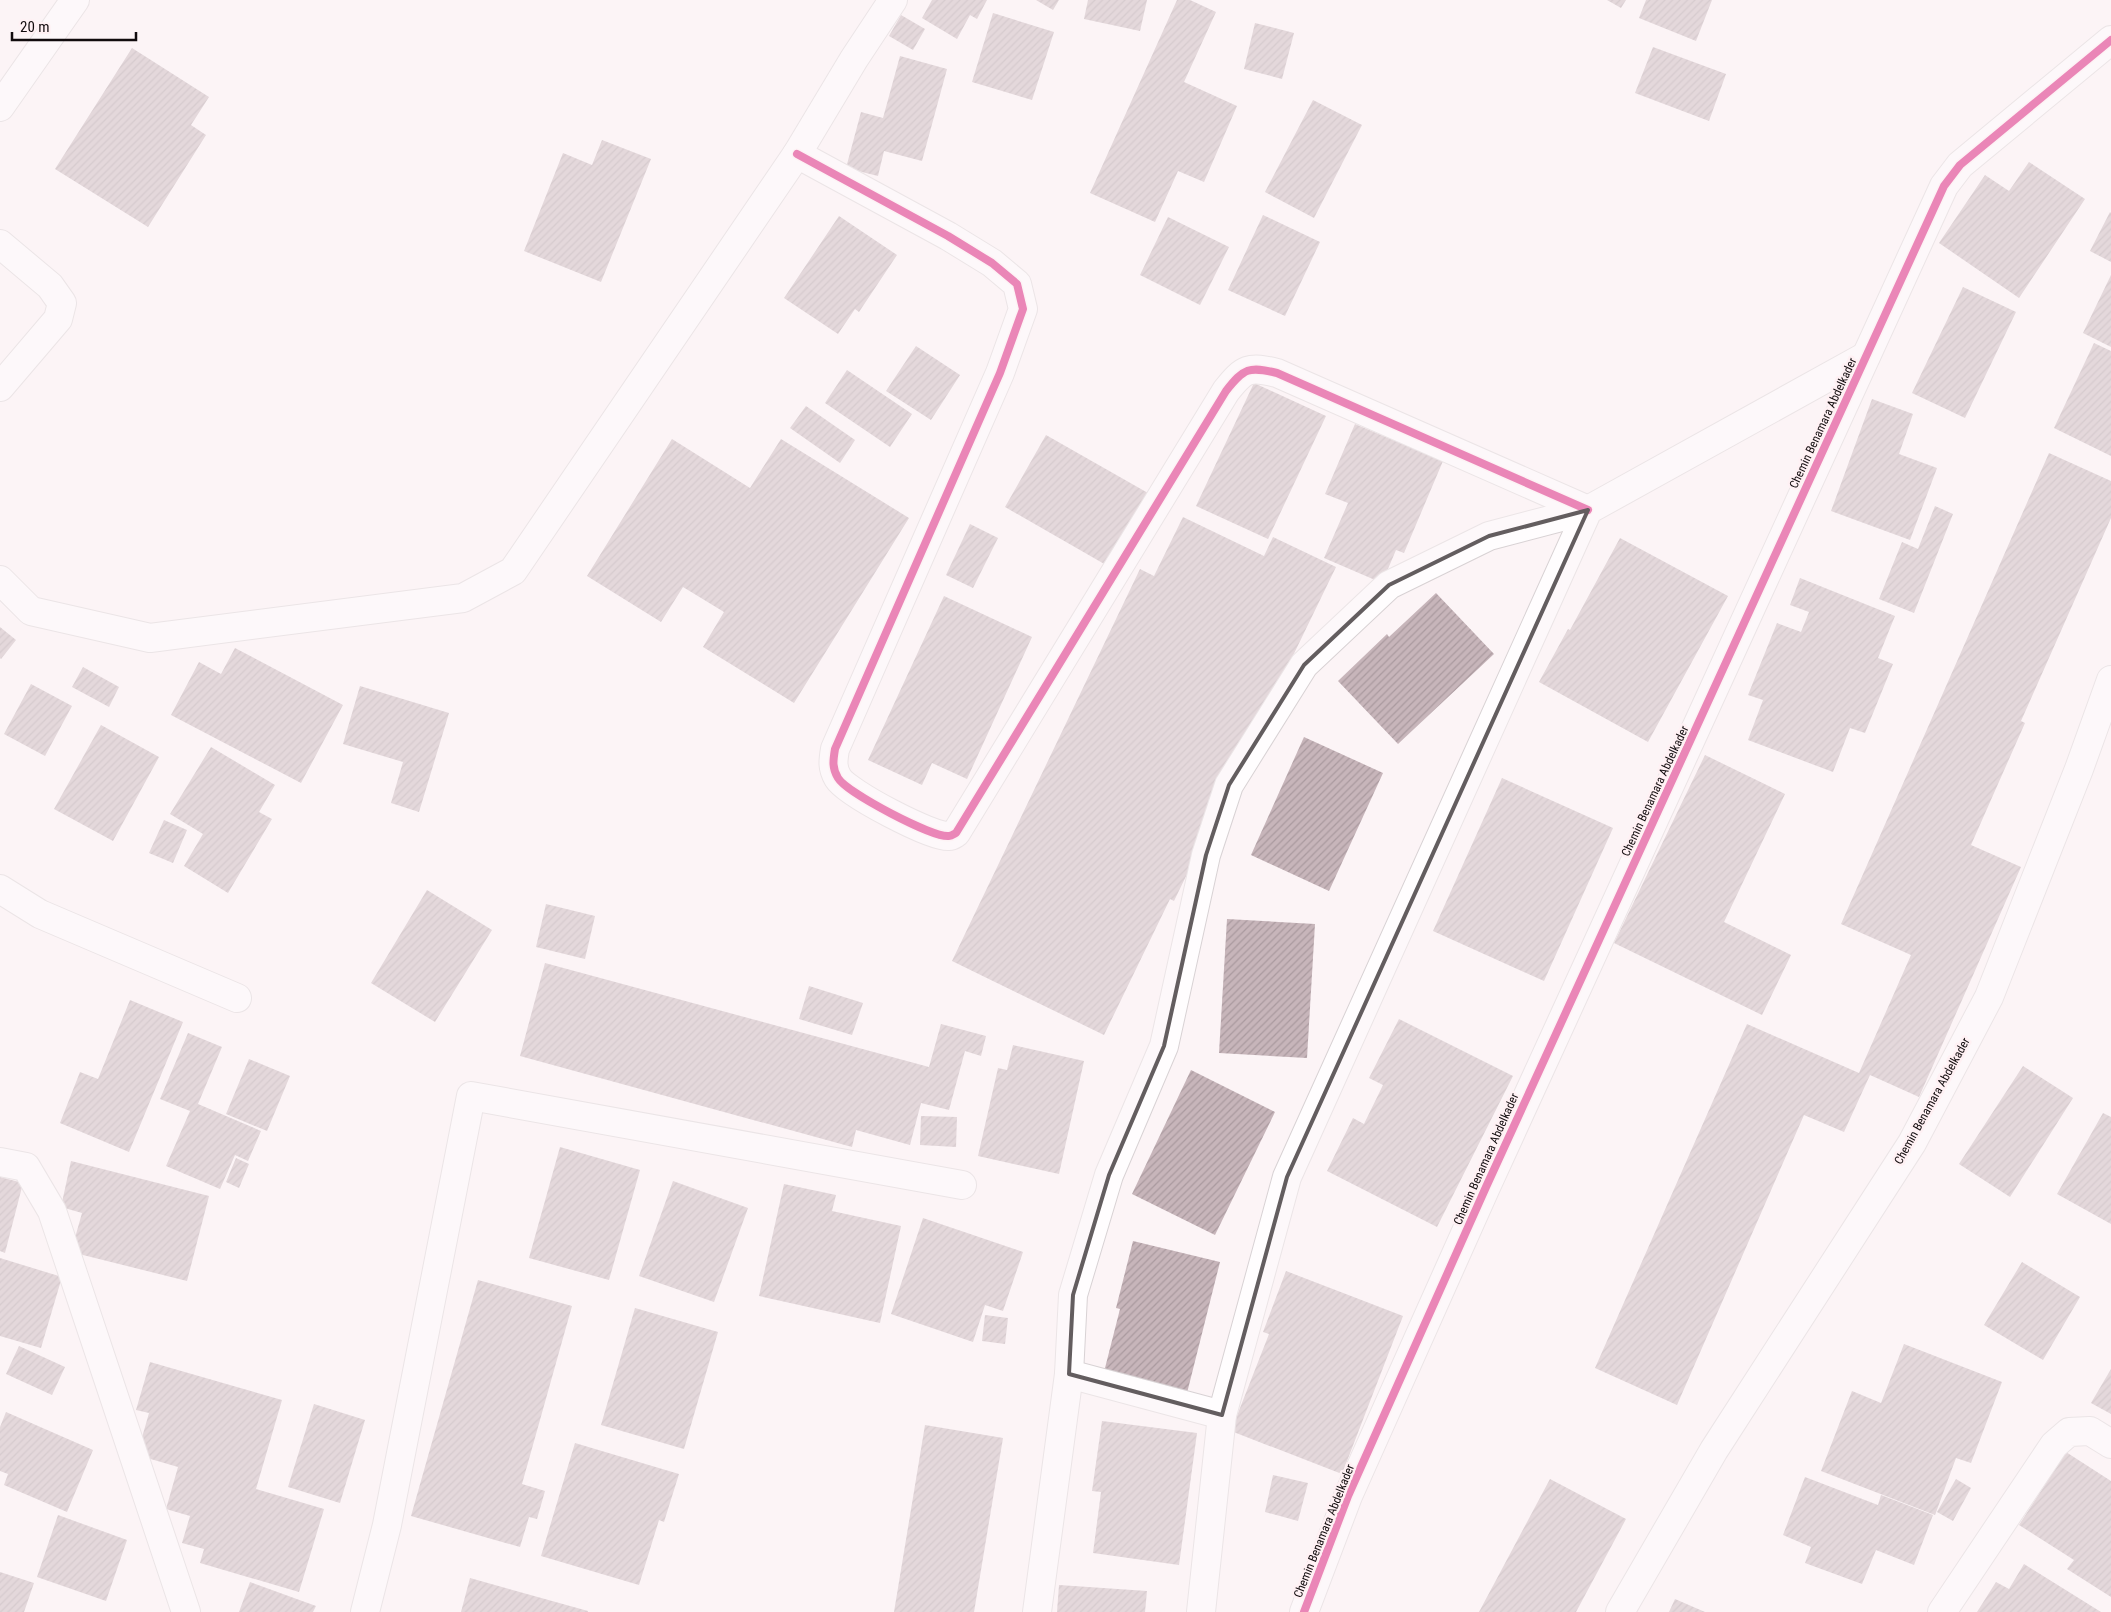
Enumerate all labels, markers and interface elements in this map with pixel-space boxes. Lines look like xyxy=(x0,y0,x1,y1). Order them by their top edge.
scale bar xyxy=(12,10,136,42)
text: 20 m xyxy=(20,18,50,36)
street label: Chemin Benamara Abdelkader xyxy=(1787,355,1860,491)
street label: Chemin Benamara Abdelkader xyxy=(1619,723,1692,859)
street label: Chemin Benamara Abdelkader xyxy=(1891,1035,1973,1167)
street label: Chemin Benamara Abdelkader xyxy=(1451,1091,1522,1227)
street label: Chemin Benamara Abdelkader xyxy=(1291,1462,1357,1600)

